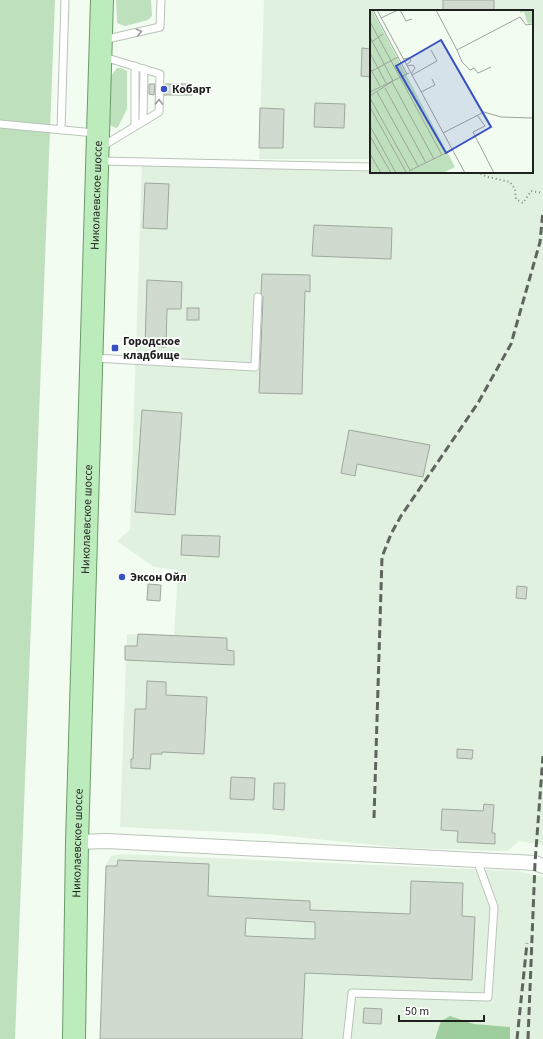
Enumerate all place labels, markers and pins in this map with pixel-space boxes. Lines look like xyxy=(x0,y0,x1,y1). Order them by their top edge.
place label: Кобарт xyxy=(172,81,211,98)
marker: Кобарт xyxy=(159,84,169,94)
place label: Городское кладбище xyxy=(123,333,180,364)
marker: Городское кладбище xyxy=(110,343,120,353)
place label: Эксон Ойл xyxy=(130,569,187,586)
marker: Эксон Ойл xyxy=(117,572,127,582)

